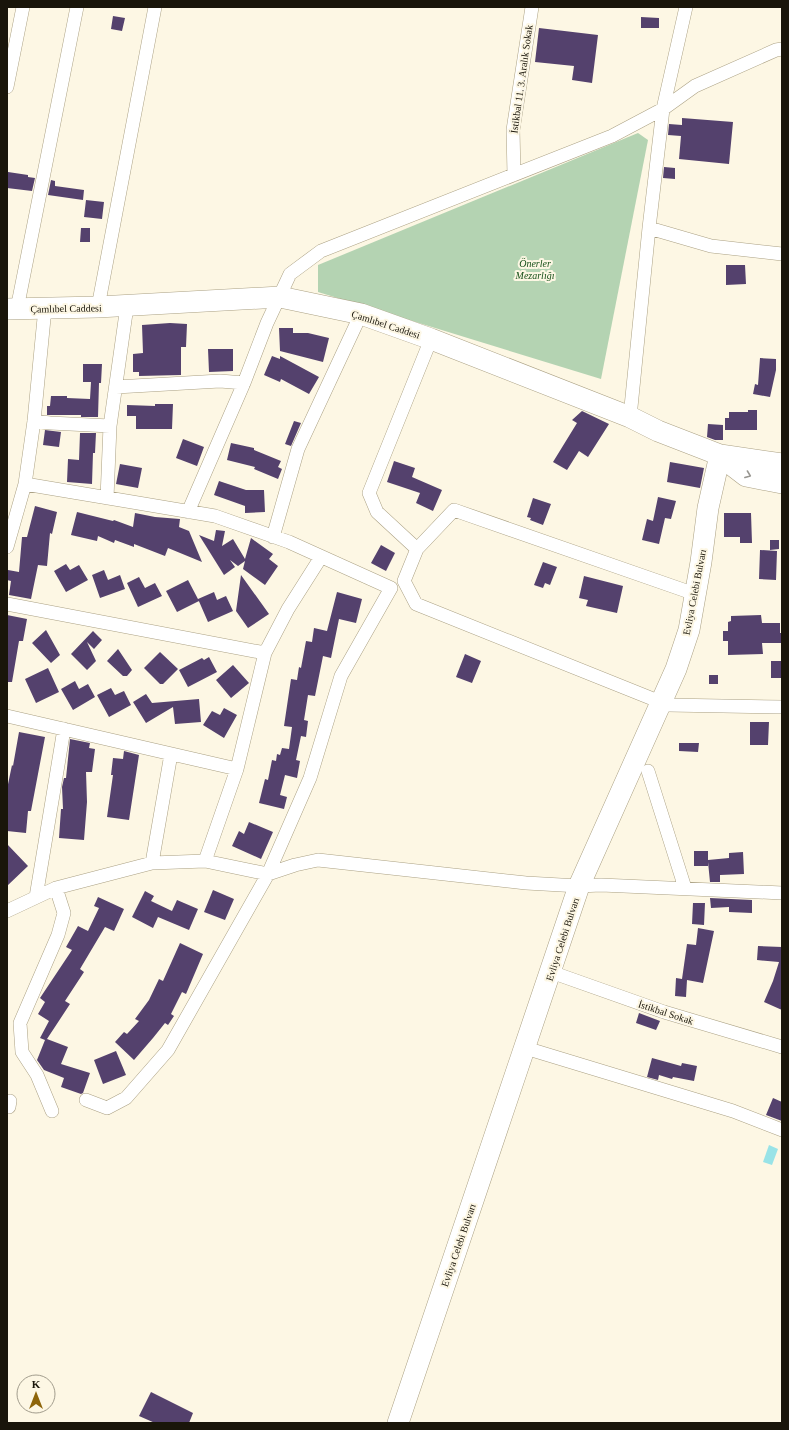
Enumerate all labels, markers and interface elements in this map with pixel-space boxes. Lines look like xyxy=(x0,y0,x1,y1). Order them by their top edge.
street label: İstikbal 11. 3. Aralık Sokak xyxy=(508,24,535,134)
park label: Önerler Mezarlığı xyxy=(515,258,555,281)
street label: Çamlıbel Caddesi xyxy=(30,302,102,315)
street label: Çamlıbel Caddesi xyxy=(350,308,422,341)
one-way arrow xyxy=(744,471,751,479)
street label: Evliya Celebi Bulvarı xyxy=(681,548,708,636)
street label: Evliya Celebi Bulvarı xyxy=(544,896,581,982)
street label: İstikbal Sokak xyxy=(637,998,695,1027)
street label: Evliya Celebi Bulvarı xyxy=(439,1202,478,1288)
north arrow xyxy=(16,1374,56,1414)
text: K xyxy=(32,1378,41,1390)

